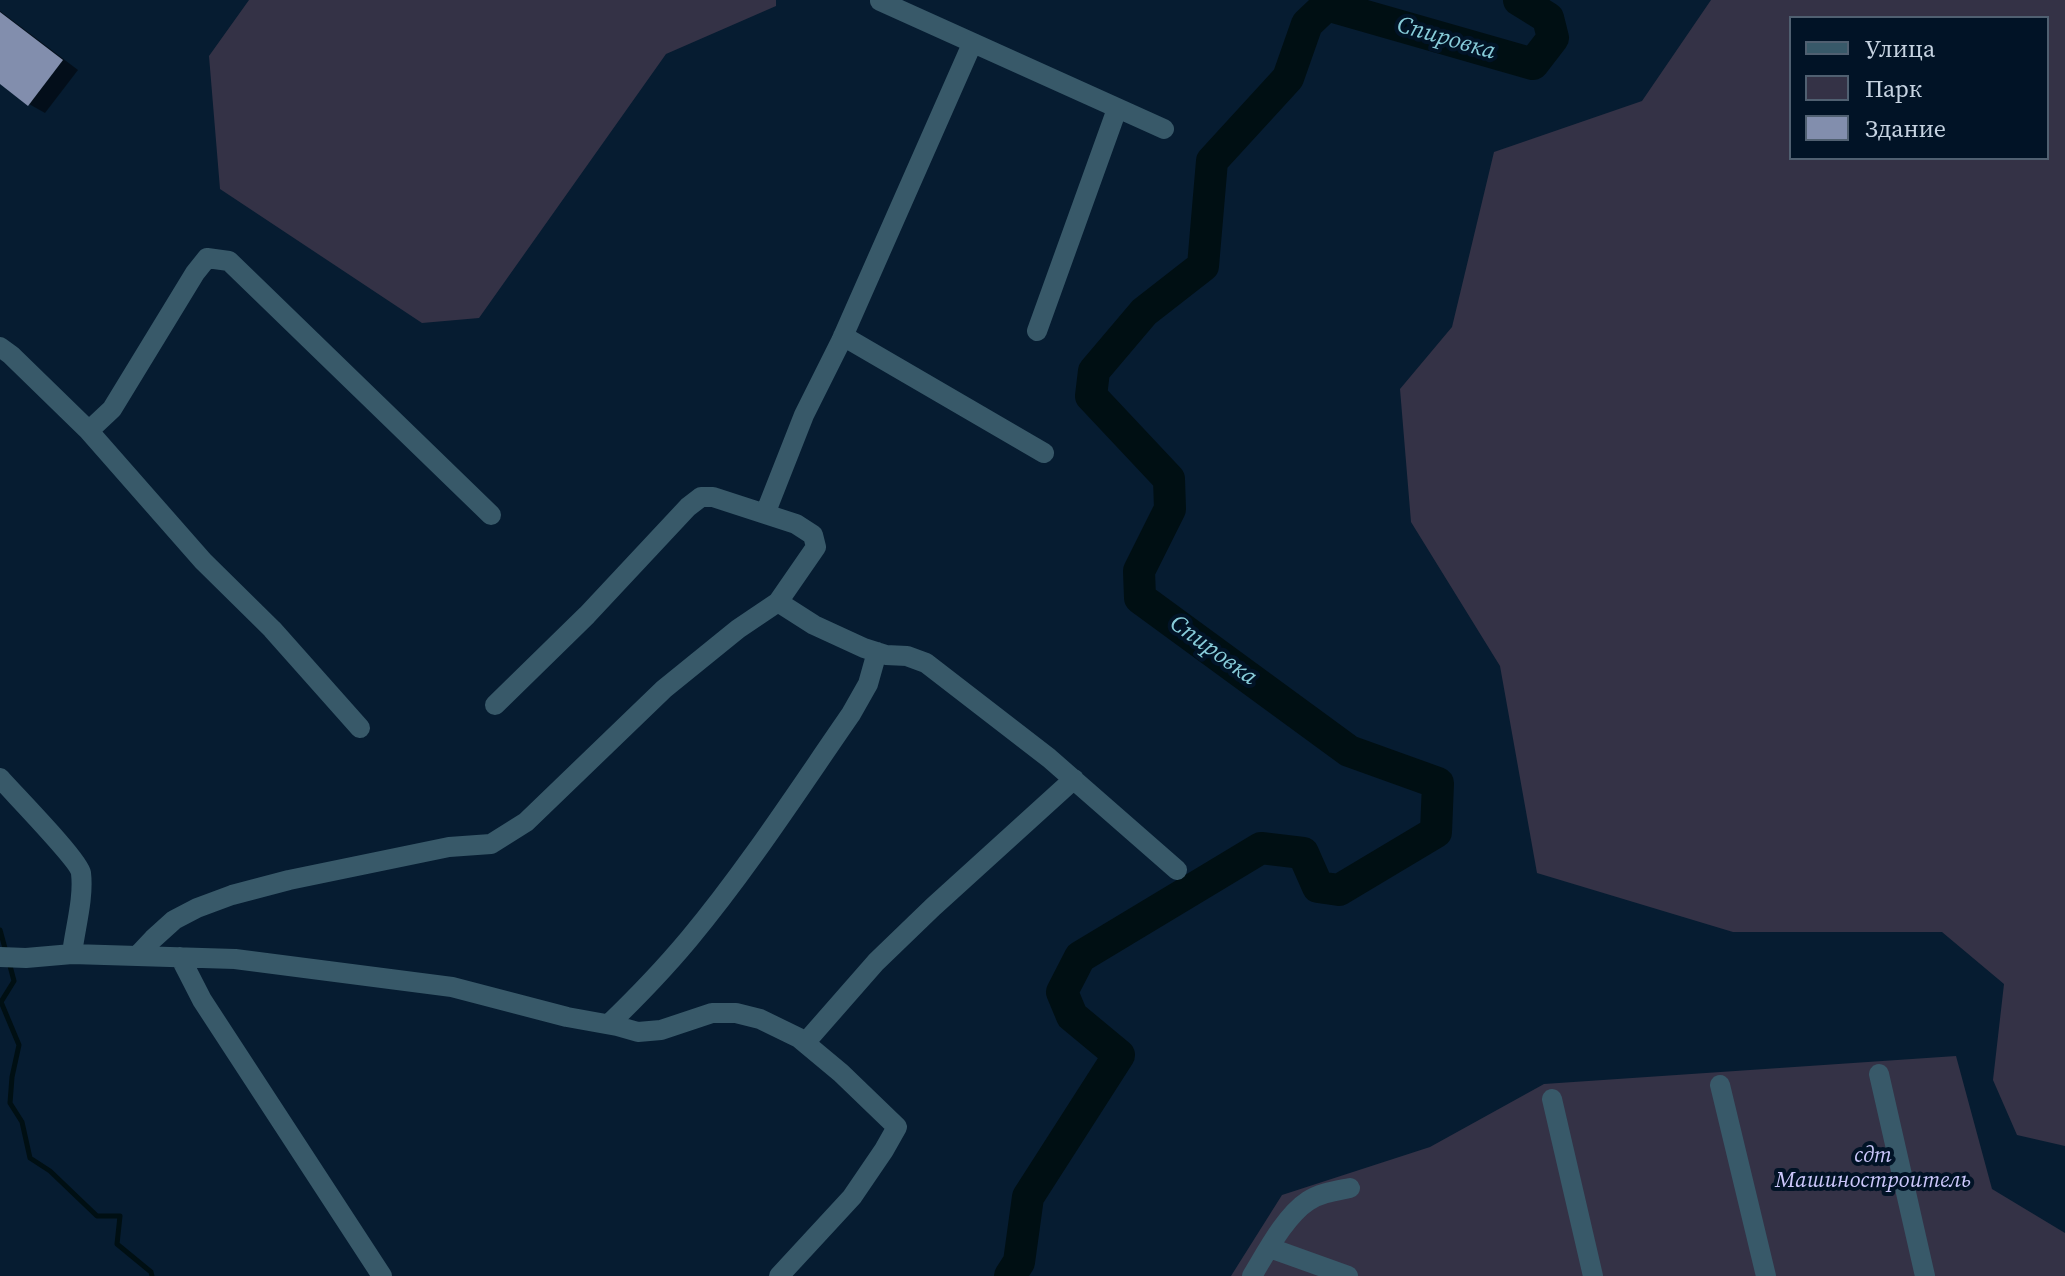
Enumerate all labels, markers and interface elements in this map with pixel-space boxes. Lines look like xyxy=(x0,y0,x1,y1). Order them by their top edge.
water label: Спировка xyxy=(1393,11,1499,67)
legend xyxy=(1789,16,2049,160)
text: Улица xyxy=(1865,32,1935,65)
text: Парк xyxy=(1865,72,1922,105)
text: Здание xyxy=(1865,112,1946,145)
water label: Спировка xyxy=(1164,610,1262,692)
park label: сдт Машиностроитель xyxy=(1775,1143,1971,1194)

